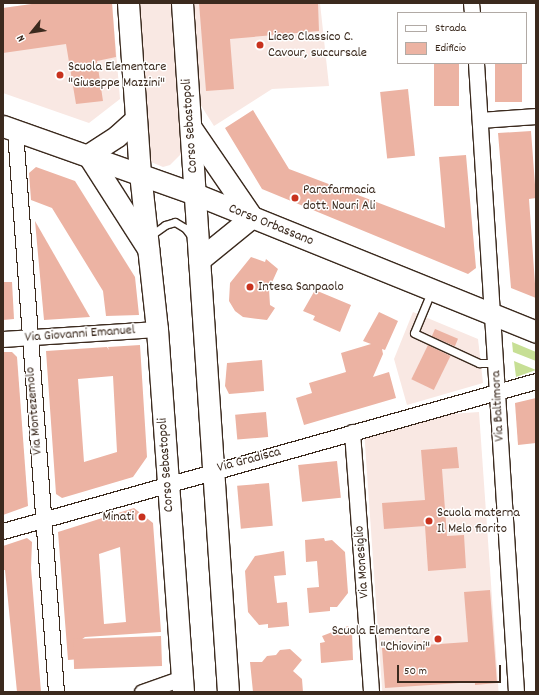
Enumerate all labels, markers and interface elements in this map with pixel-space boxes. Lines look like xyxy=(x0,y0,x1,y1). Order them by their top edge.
north arrow xyxy=(12,12,52,52)
legend xyxy=(397,12,527,64)
text: Strada xyxy=(435,20,466,37)
place label: Liceo Classico C. Cavour, succursale xyxy=(268,29,367,62)
text: N xyxy=(13,32,30,44)
marker: Liceo Classico C. Cavour, succursale xyxy=(255,40,265,50)
text: Edificio xyxy=(435,40,466,57)
place label: Scuola Elementare "Giuseppe Mazzini" xyxy=(68,59,166,92)
marker: Scuola Elementare "Giuseppe Mazzini" xyxy=(55,70,65,80)
street label: Corso Sebastopoli xyxy=(178,78,202,174)
place label: Parafarmacia dott. Nouri Ali xyxy=(303,182,375,214)
marker: Parafarmacia dott. Nouri Ali xyxy=(290,193,300,203)
street label: Corso Orbassano xyxy=(226,200,316,250)
place label: Intesa Sanpaolo xyxy=(258,279,344,295)
marker: Intesa Sanpaolo xyxy=(245,282,255,292)
street label: Via Giovanni Emanuel xyxy=(24,322,136,346)
street label: Via Montezemolo xyxy=(22,366,46,456)
street label: Via Baltimora xyxy=(488,370,508,442)
street label: Corso Sebastopoli xyxy=(154,417,178,513)
street label: Via Gradisca xyxy=(215,443,283,477)
place label: Scuola materna Il Melo fiorito xyxy=(437,505,520,538)
place label: Minati xyxy=(102,509,134,525)
marker: Minati xyxy=(137,512,147,522)
marker: Scuola materna Il Melo fiorito xyxy=(424,516,434,526)
street label: Via Monesiglio xyxy=(351,525,373,599)
place label: Scuola Elementare "Chiovini" xyxy=(332,623,430,656)
marker: Scuola Elementare "Chiovini" xyxy=(433,634,443,644)
scale bar xyxy=(399,657,503,683)
text: 50 m xyxy=(404,663,427,680)

